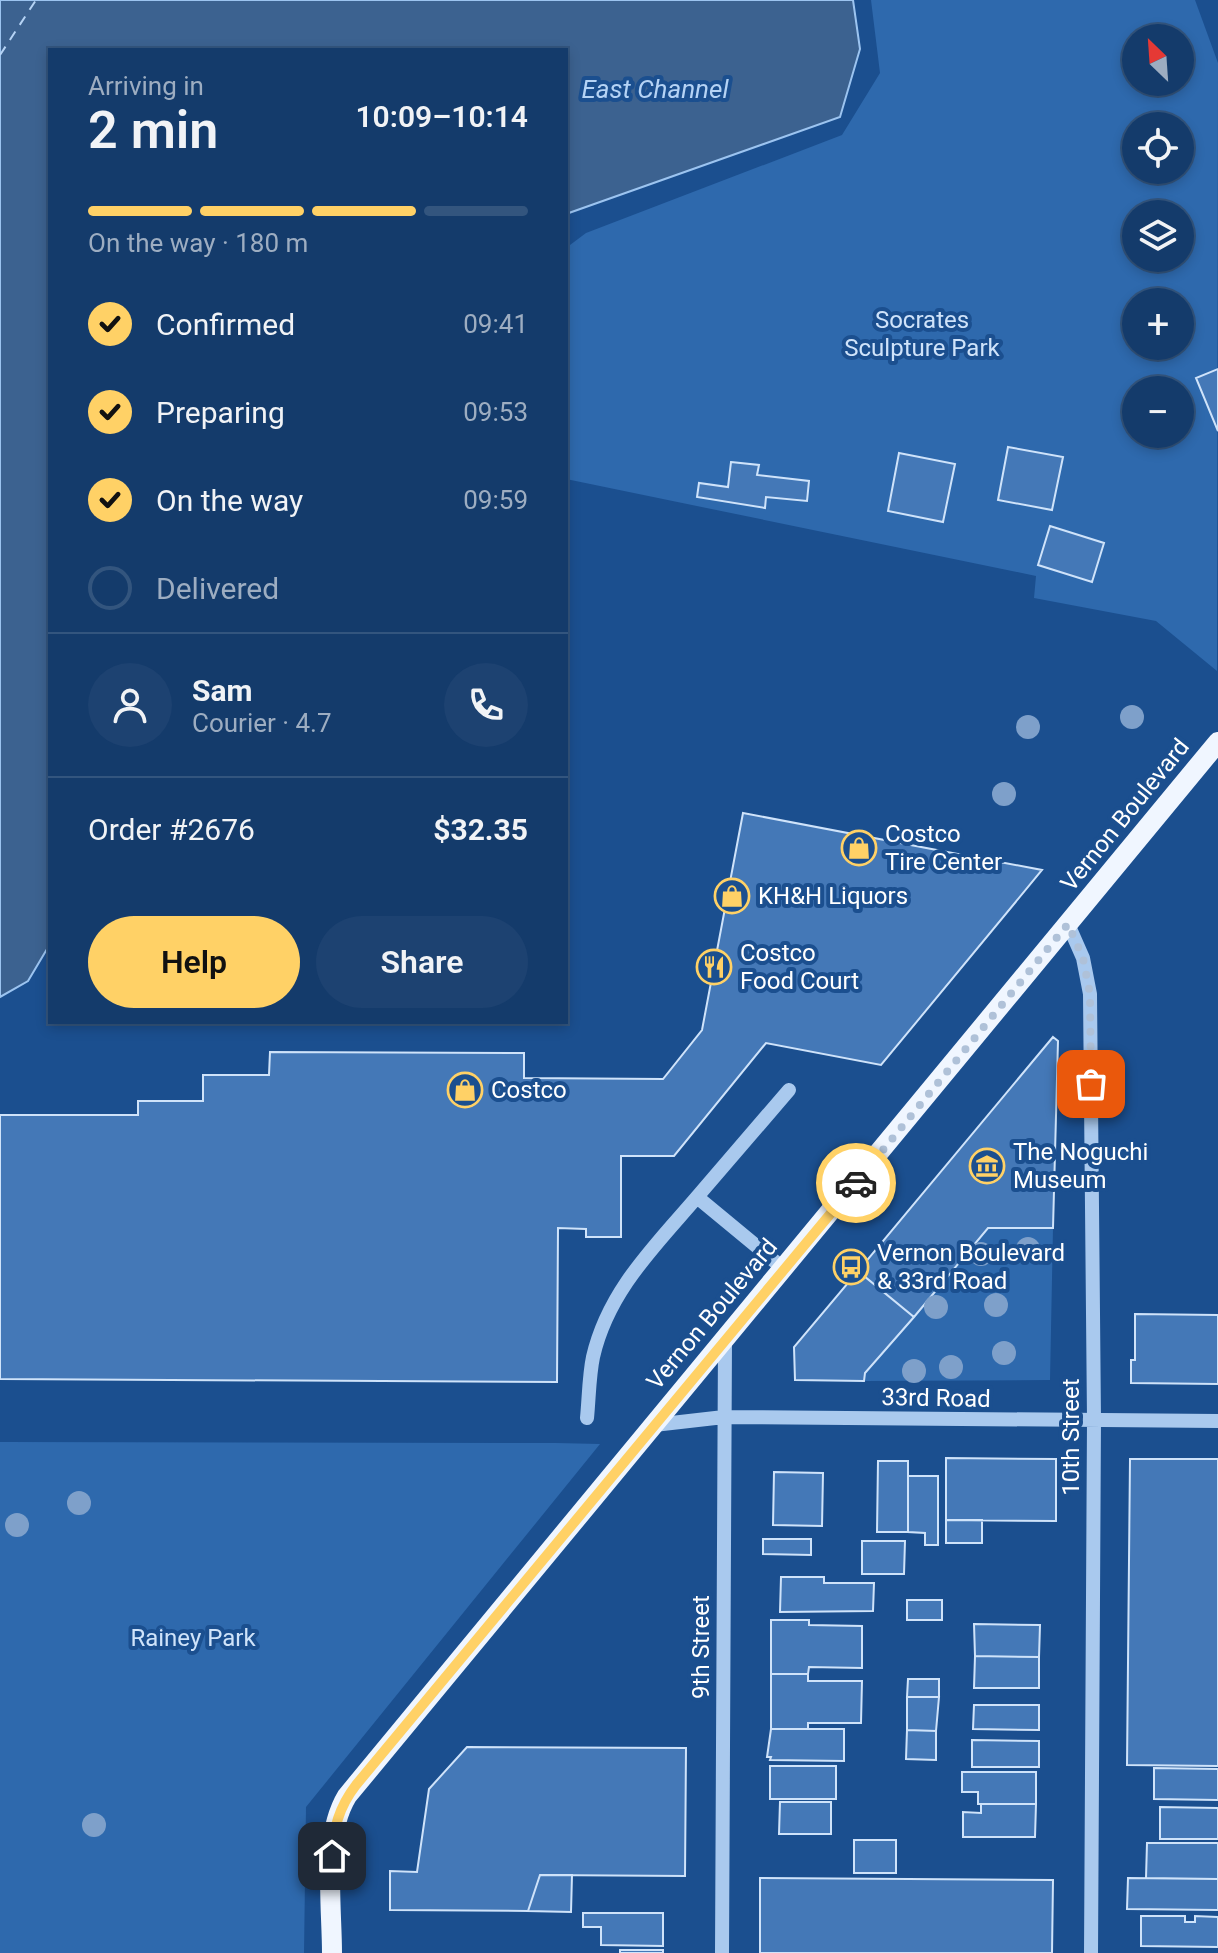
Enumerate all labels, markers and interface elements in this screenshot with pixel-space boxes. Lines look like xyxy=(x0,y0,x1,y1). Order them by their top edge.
north arrow xyxy=(1122,24,1194,96)
map controls xyxy=(1122,24,1194,448)
text: Arriving in xyxy=(88,71,204,101)
water label: East Channel xyxy=(581,74,729,104)
text: 10:09–10:14 xyxy=(355,99,528,134)
text: 2 min xyxy=(88,100,218,161)
button: locate xyxy=(1122,112,1194,184)
button: layers xyxy=(1122,200,1194,272)
text: On the way · 180 m xyxy=(88,228,308,258)
button: + xyxy=(1122,288,1194,360)
icon: check xyxy=(88,302,132,346)
park label: Socrates Sculpture Park xyxy=(844,306,1001,362)
text: Confirmed xyxy=(156,307,295,342)
text: 09:41 xyxy=(463,309,528,339)
button: − xyxy=(1122,376,1194,448)
icon: check xyxy=(88,390,132,434)
text: Preparing xyxy=(156,395,285,430)
text: 09:53 xyxy=(463,397,528,427)
icon: check xyxy=(88,478,132,522)
text: On the way xyxy=(156,483,303,518)
text: 09:59 xyxy=(463,485,528,515)
text: Delivered xyxy=(156,571,279,606)
button: person xyxy=(88,663,172,747)
button: phone xyxy=(444,663,528,747)
text: Sam xyxy=(192,673,253,708)
text: Courier · 4.7 xyxy=(192,708,332,738)
street label: Vernon Boulevard xyxy=(1055,733,1195,897)
text: Order #2676 xyxy=(88,812,255,847)
text: $32.35 xyxy=(433,812,528,847)
place label: Costco Tire Center xyxy=(885,820,1002,876)
shop icon: Costco Tire Center xyxy=(840,829,878,867)
shop icon: KH&H Liquors xyxy=(713,877,751,915)
place label: KH&H Liquors xyxy=(758,882,908,910)
button: Help xyxy=(88,916,300,1008)
button: Share xyxy=(316,916,528,1008)
place label: Costco Food Court xyxy=(740,939,859,995)
restaurant icon: Costco Food Court xyxy=(695,948,733,986)
pin xyxy=(1057,1050,1125,1118)
icon: bag xyxy=(1069,1062,1113,1106)
shop icon: Costco xyxy=(446,1071,484,1109)
place label: Costco xyxy=(491,1076,567,1104)
place label: The Noguchi Museum xyxy=(1013,1138,1148,1194)
courier xyxy=(816,1143,896,1223)
museum icon: The Noguchi Museum xyxy=(968,1147,1006,1185)
icon: car xyxy=(834,1161,878,1205)
street label: Vernon Boulevard xyxy=(641,1233,783,1395)
place label: Vernon Boulevard & 33rd Road xyxy=(877,1239,1065,1295)
bus stop icon: Vernon Boulevard & 33rd Road xyxy=(832,1248,870,1286)
street label: 10th Street xyxy=(1057,1378,1085,1496)
street label: 33rd Road xyxy=(881,1383,991,1413)
street label: 9th Street xyxy=(687,1595,715,1699)
park label: Rainey Park xyxy=(130,1624,256,1652)
pin xyxy=(298,1822,366,1890)
icon: home xyxy=(310,1834,354,1878)

